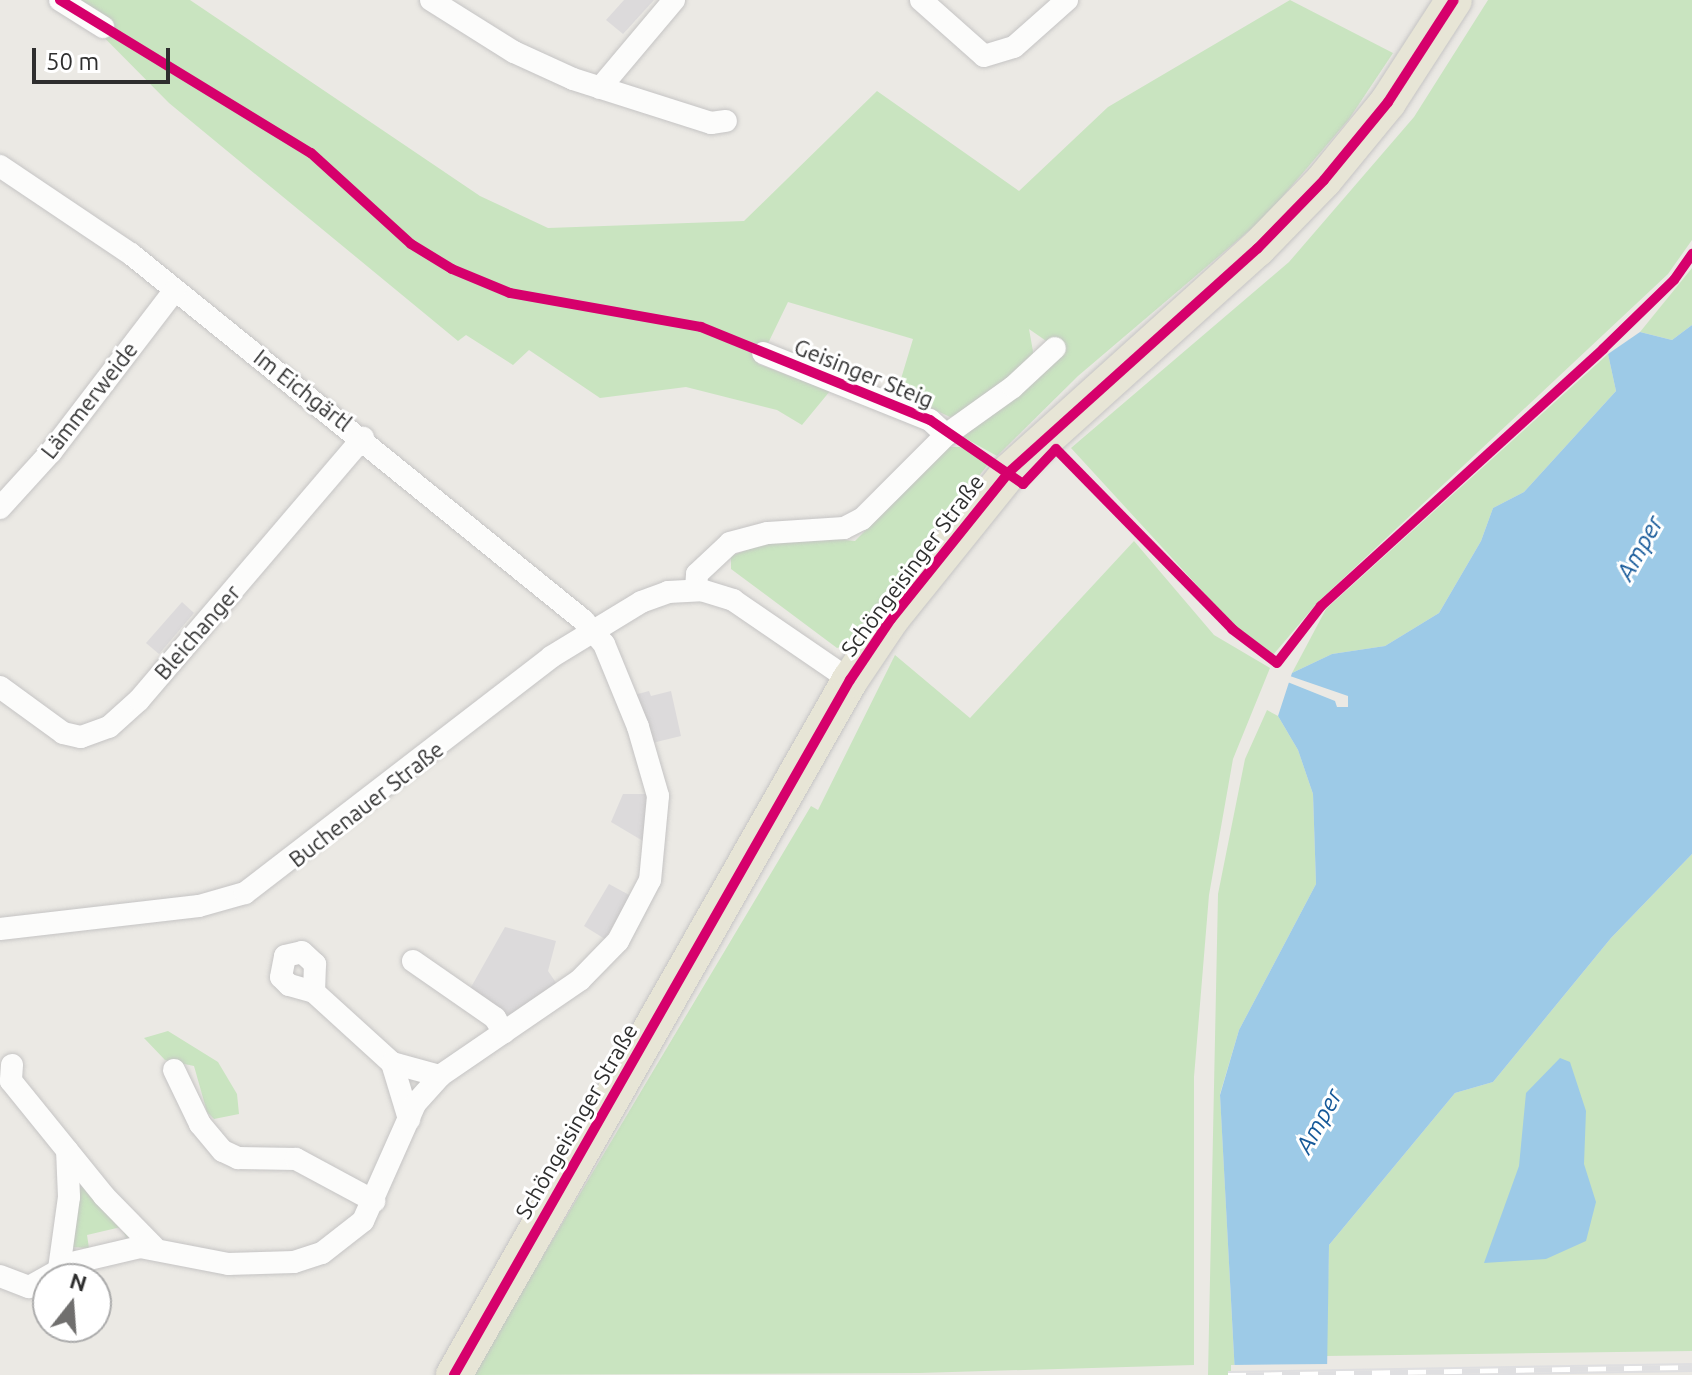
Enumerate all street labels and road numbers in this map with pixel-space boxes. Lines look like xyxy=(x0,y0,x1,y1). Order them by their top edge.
street label: Geisinger Steig xyxy=(790,333,938,413)
street label: Lämmerweide xyxy=(35,336,143,464)
street label: Im Eichgärtl xyxy=(249,344,357,436)
street label: Schöngeisinger Straße xyxy=(835,469,989,661)
street label: Bleichanger xyxy=(149,579,245,685)
street label: Buchenauer Straße xyxy=(284,736,448,872)
street label: Schöngeisinger Straße xyxy=(509,1019,643,1223)

